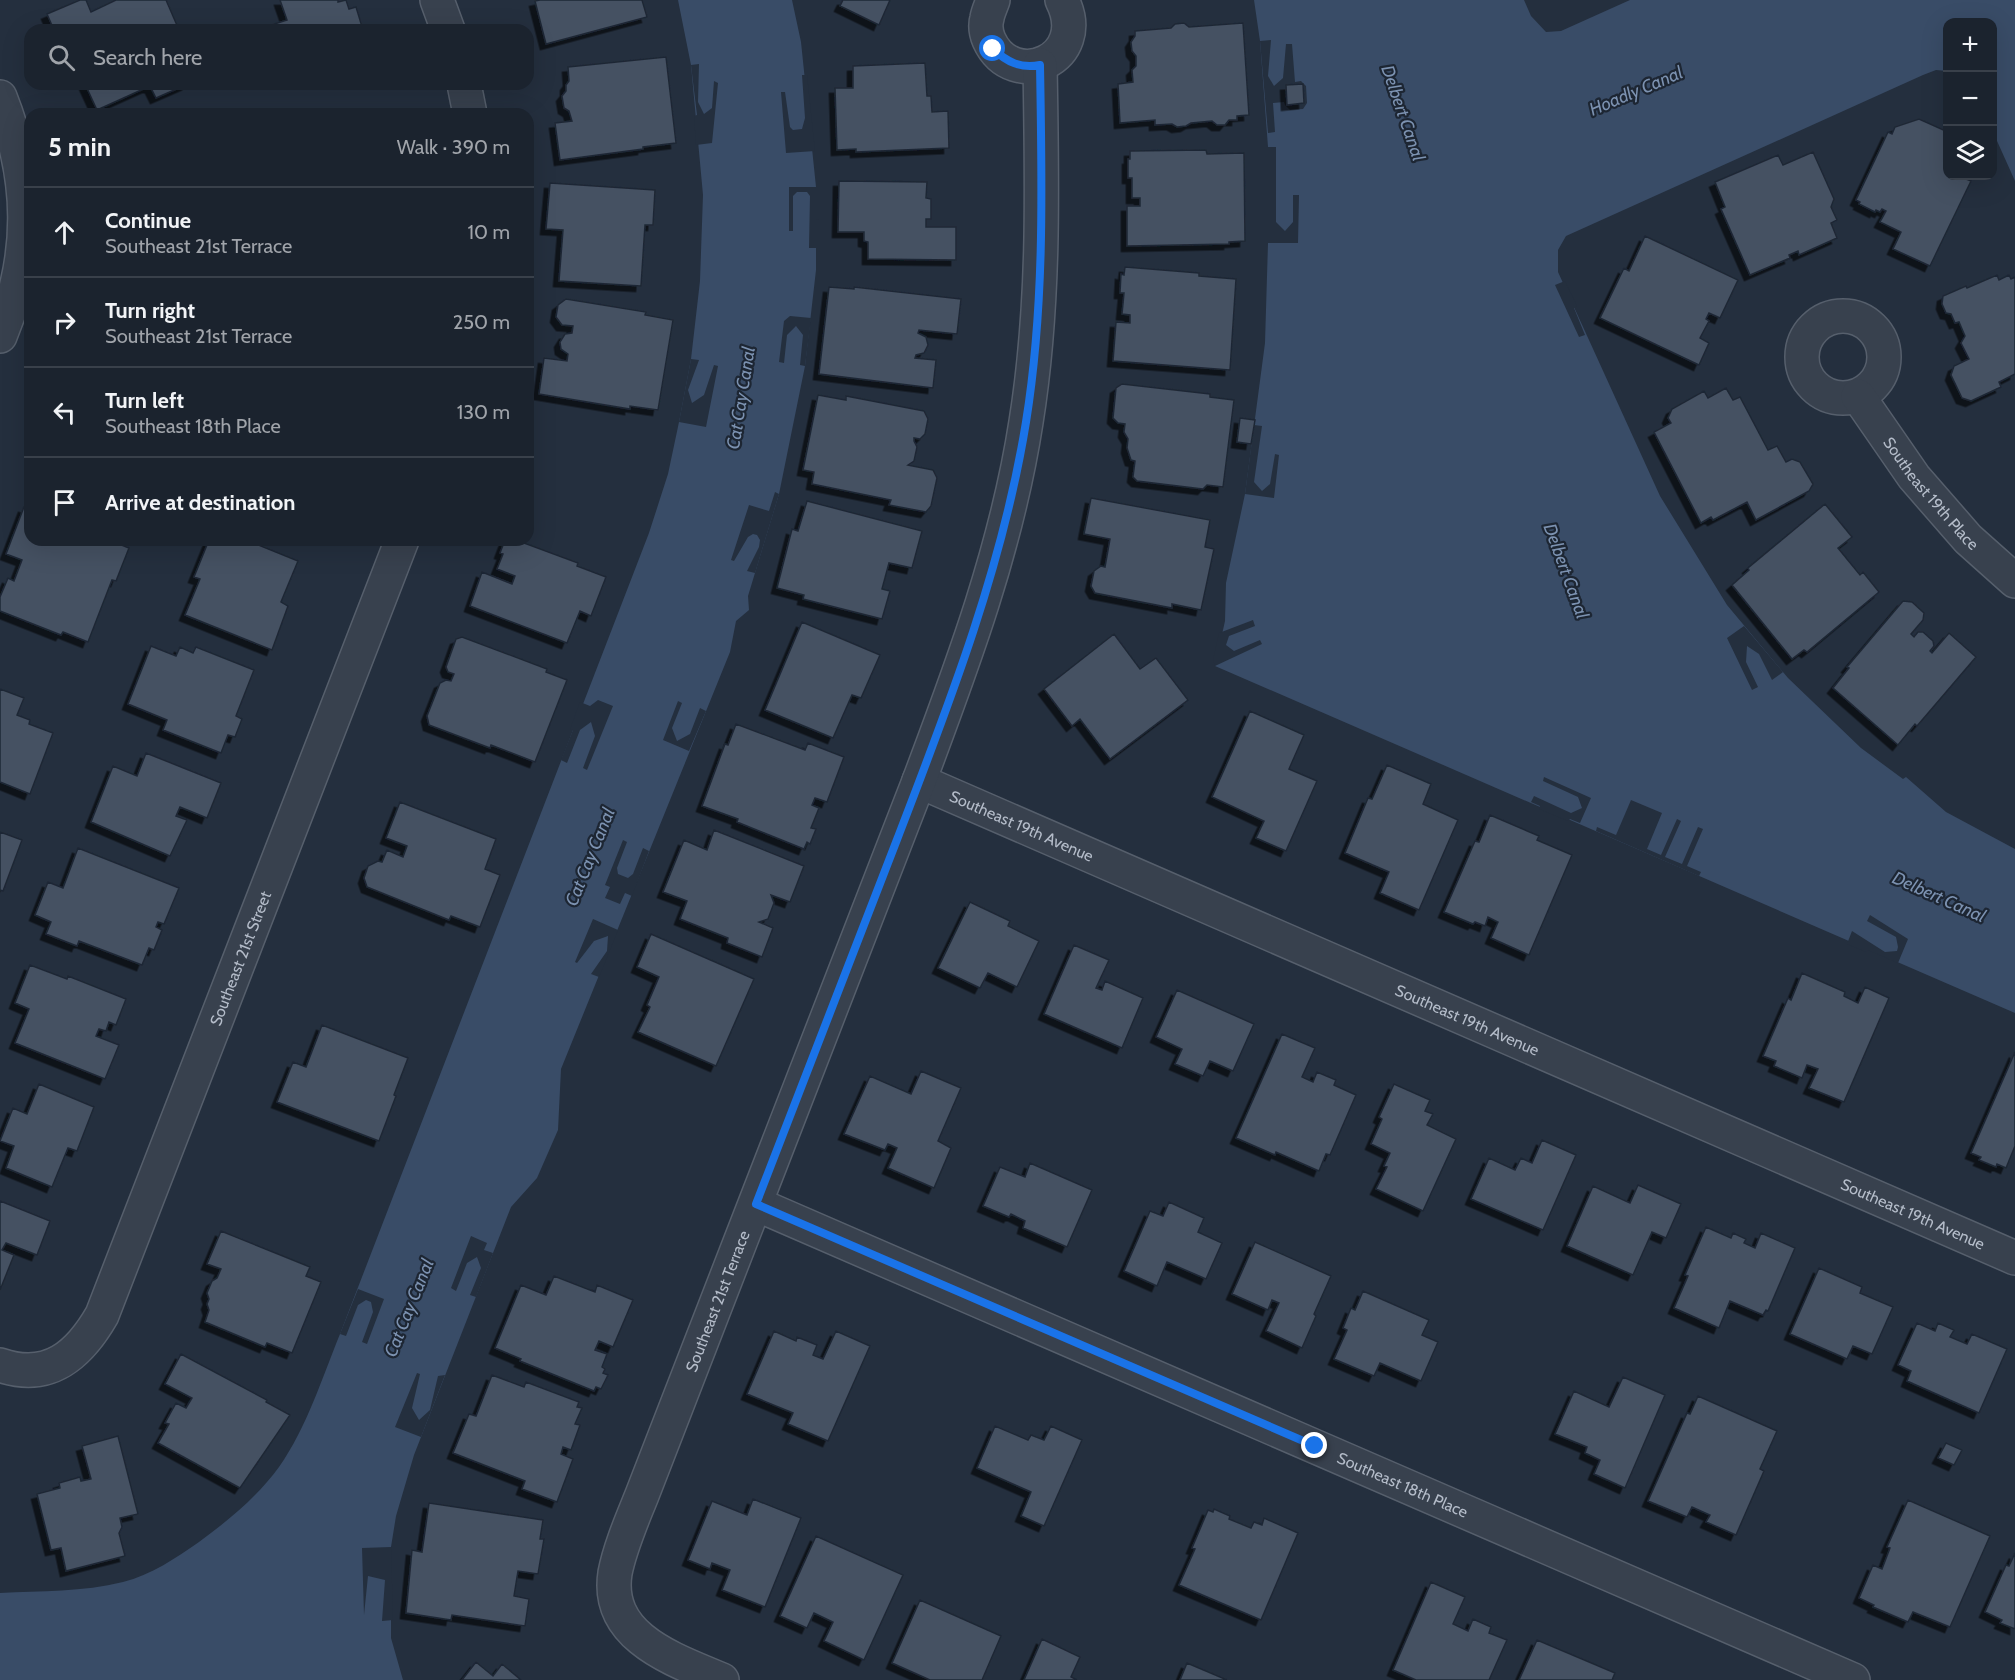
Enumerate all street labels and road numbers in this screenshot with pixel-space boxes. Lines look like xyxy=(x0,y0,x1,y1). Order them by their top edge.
street label: Southeast 19th Place xyxy=(1879,434,1982,554)
street label: Southeast 19th Avenue xyxy=(947,787,1096,866)
street label: Southeast 21st Street xyxy=(206,888,275,1028)
street label: Southeast 19th Avenue xyxy=(1392,980,1542,1060)
street label: Southeast 19th Avenue xyxy=(1838,1174,1988,1254)
street label: Southeast 21st Terrace xyxy=(682,1228,754,1375)
street label: Southeast 18th Place xyxy=(1334,1448,1471,1522)

